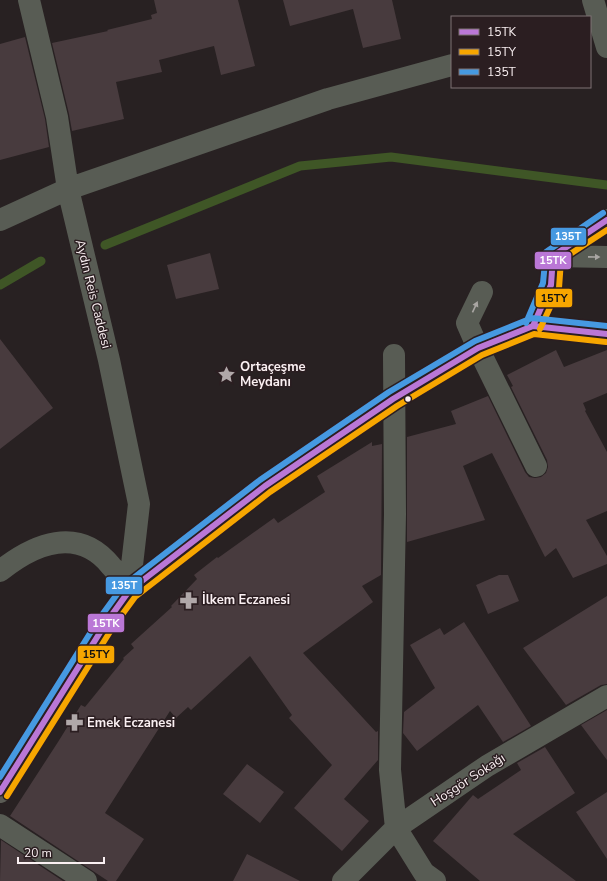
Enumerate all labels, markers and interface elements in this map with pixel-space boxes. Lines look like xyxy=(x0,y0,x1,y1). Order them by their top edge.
legend xyxy=(451,16,591,88)
text: 15TK xyxy=(487,24,517,40)
text: 15TY xyxy=(487,44,517,60)
text: 135T xyxy=(487,64,517,80)
line badge: 135T xyxy=(550,227,587,246)
text: 135T xyxy=(555,229,581,244)
street label: Aydın Reis Caddesi xyxy=(71,238,115,350)
line badge: 15TK xyxy=(534,251,572,270)
text: 15TK xyxy=(539,253,567,268)
one-way arrow xyxy=(588,254,601,260)
line badge: 15TY xyxy=(535,288,573,308)
text: 15TY xyxy=(541,291,569,306)
one-way arrow xyxy=(472,301,478,313)
place label: Ortaçeşme Meydanı xyxy=(240,358,306,391)
place icon: Ortaçeşme Meydanı xyxy=(217,364,237,384)
unlabelled marker xyxy=(403,394,413,404)
line badge: 135T xyxy=(105,576,143,595)
text: 135T xyxy=(111,578,137,593)
pharmacy icon: İlkem Eczanesi xyxy=(179,590,199,610)
place label: İlkem Eczanesi xyxy=(202,591,290,609)
line badge: 15TK xyxy=(87,613,125,633)
text: 15TK xyxy=(92,616,120,631)
line badge: 15TY xyxy=(77,645,115,664)
text: 15TY xyxy=(83,647,111,662)
pharmacy icon: Emek Eczanesi xyxy=(64,713,84,733)
place label: Emek Eczanesi xyxy=(87,714,175,732)
street label: Hoşgör Sokağı xyxy=(427,749,509,811)
scale bar xyxy=(18,839,104,865)
text: 20 m xyxy=(24,845,52,861)

